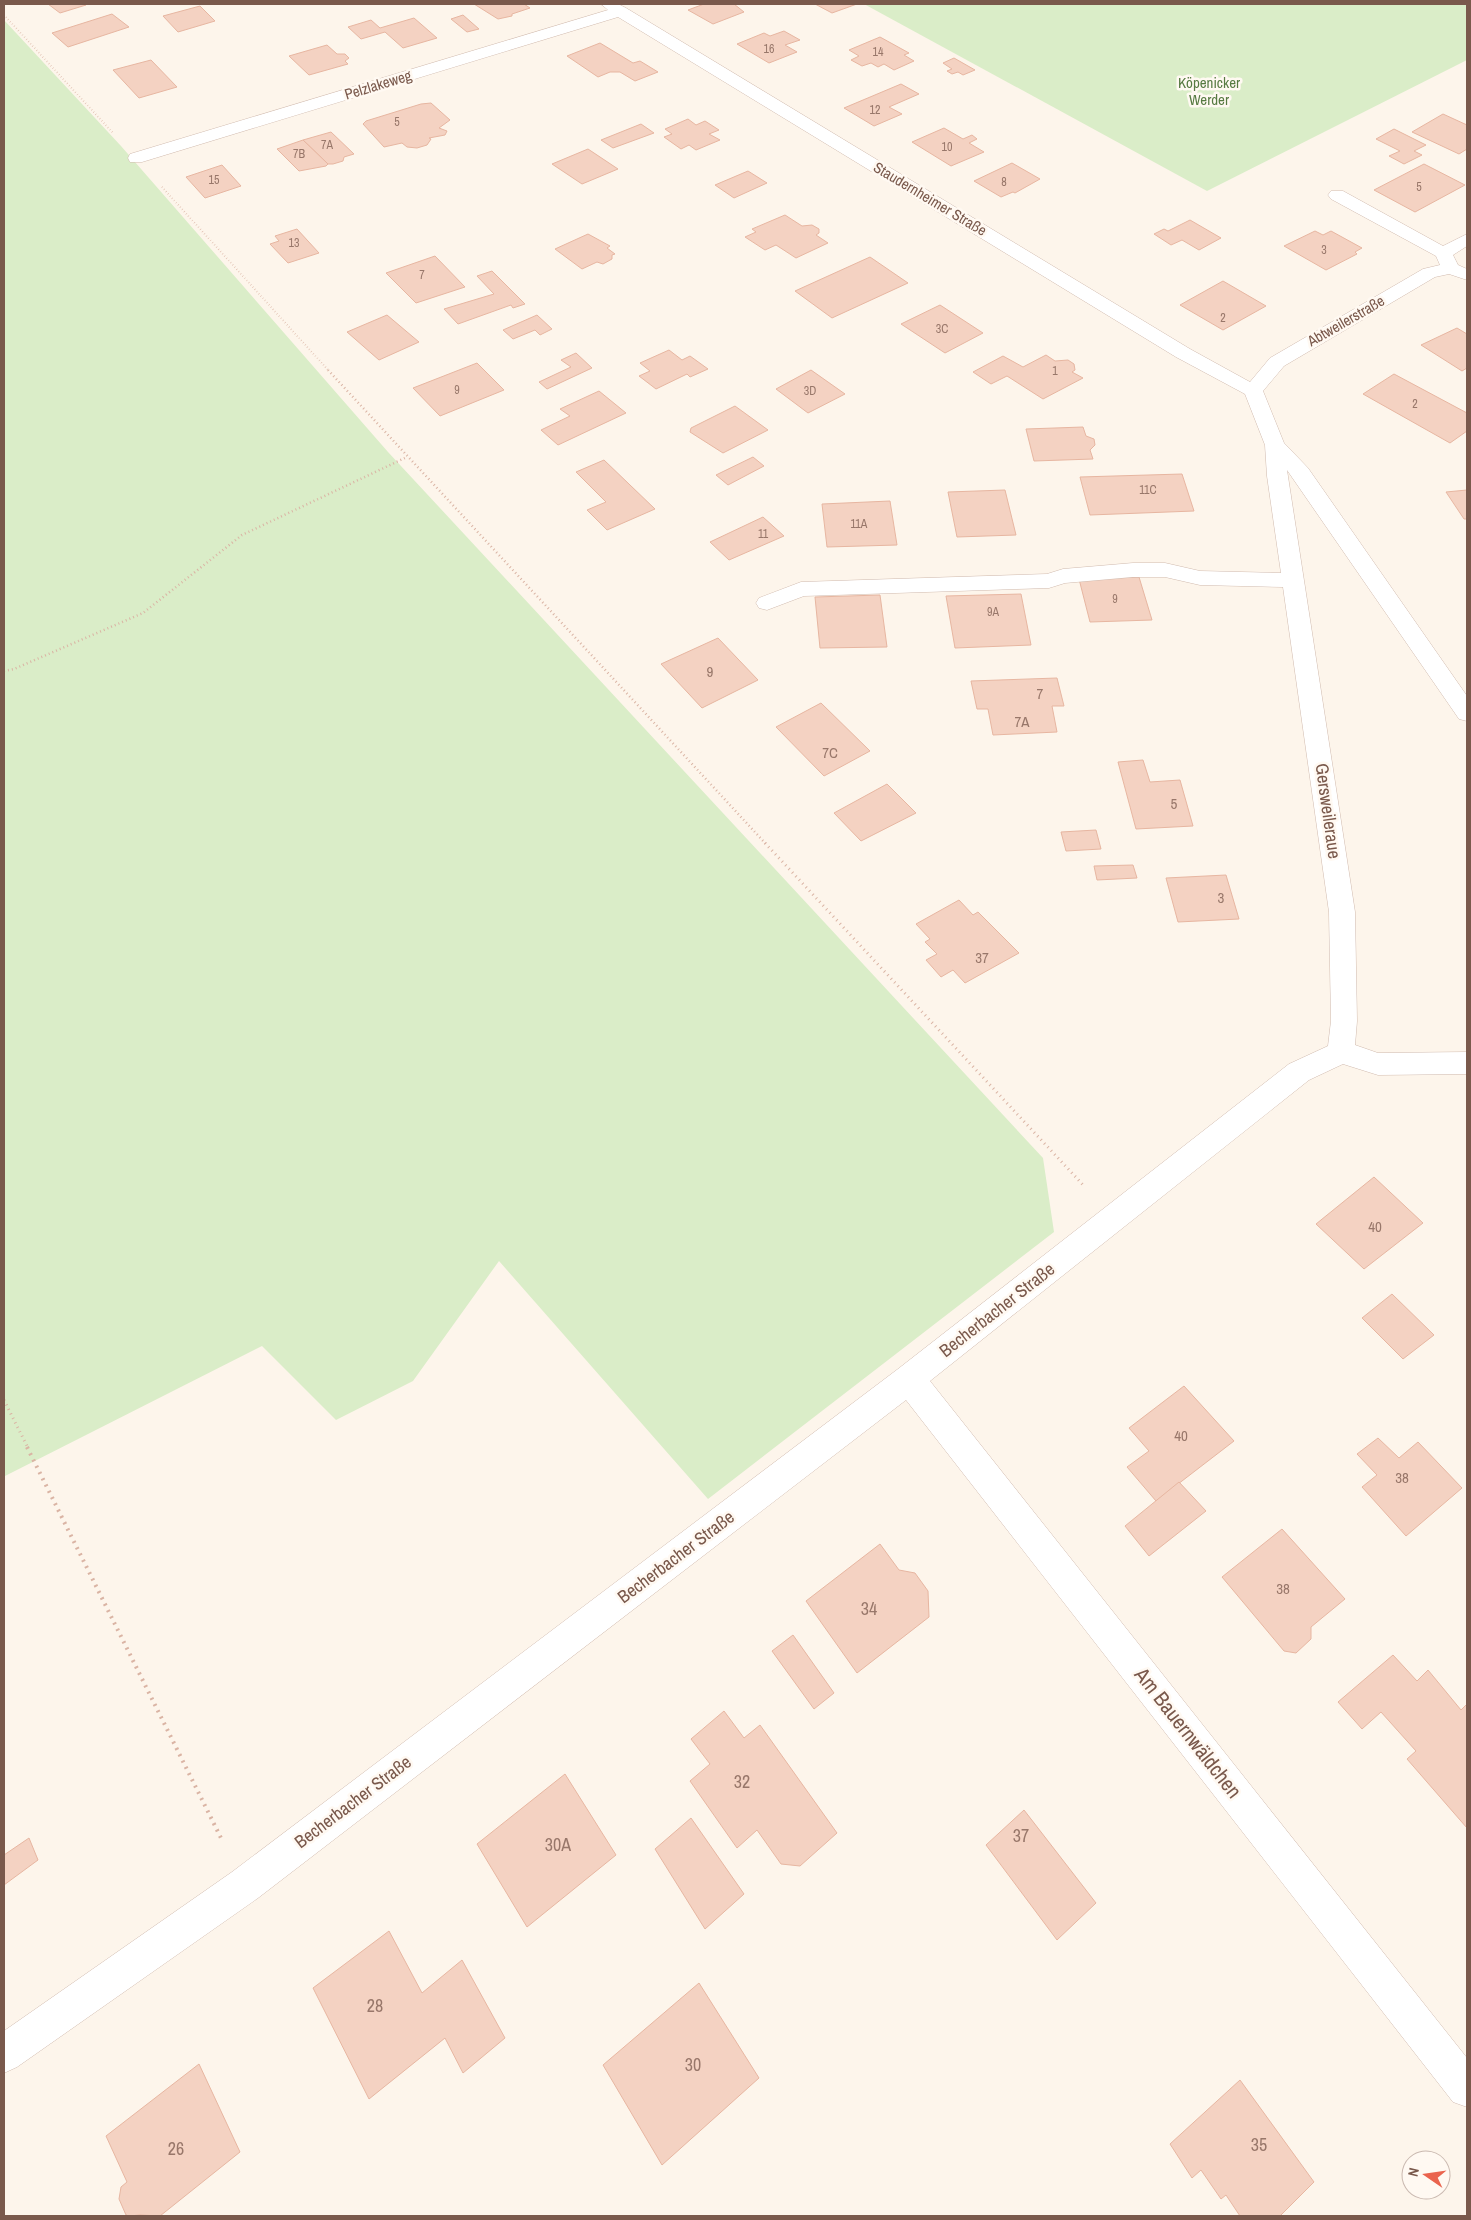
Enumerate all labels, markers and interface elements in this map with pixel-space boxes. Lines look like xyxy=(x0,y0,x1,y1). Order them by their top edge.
house number: 16 xyxy=(764,41,774,57)
house number: 14 xyxy=(873,44,884,60)
street label: Pelzlakeweg xyxy=(342,64,414,105)
park label: Köpenicker Werder xyxy=(1178,72,1240,110)
house number: 12 xyxy=(870,102,880,118)
house number: 5 xyxy=(394,114,400,130)
house number: 7A xyxy=(321,137,333,153)
house number: 10 xyxy=(942,139,952,155)
house number: 7B xyxy=(293,146,305,162)
street label: Staudernheimer Straße xyxy=(870,156,991,241)
house number: 15 xyxy=(209,172,220,188)
house number: 8 xyxy=(1001,174,1007,190)
house number: 5 xyxy=(1416,179,1422,195)
house number: 13 xyxy=(289,235,299,251)
house number: 3 xyxy=(1321,242,1327,258)
house number: 7 xyxy=(419,267,425,283)
street label: Abtweilerstraße xyxy=(1302,290,1388,352)
house number: 2 xyxy=(1220,310,1226,326)
house number: 3C xyxy=(936,321,948,337)
house number: 1 xyxy=(1052,363,1058,379)
house number: 9 xyxy=(454,382,460,398)
house number: 3D xyxy=(804,383,816,399)
house number: 2 xyxy=(1412,396,1418,412)
house number: 11C xyxy=(1139,482,1157,498)
house number: 11A xyxy=(851,516,868,532)
house number: 11 xyxy=(758,526,769,542)
house number: 9 xyxy=(1112,591,1118,607)
house number: 9A xyxy=(987,604,999,620)
house number: 9 xyxy=(707,661,714,682)
house number: 7 xyxy=(1037,683,1044,704)
house number: 7A xyxy=(1014,711,1030,732)
house number: 7C xyxy=(822,742,838,763)
street label: Gersweileraue xyxy=(1309,762,1348,860)
house number: 5 xyxy=(1171,793,1178,814)
house number: 3 xyxy=(1218,887,1225,908)
house number: 37 xyxy=(975,947,989,968)
house number: 40 xyxy=(1368,1216,1382,1237)
street label: Becherbacher Straße xyxy=(934,1257,1060,1363)
house number: 40 xyxy=(1174,1425,1188,1446)
house number: 38 xyxy=(1395,1467,1409,1488)
street label: Becherbacher Straße xyxy=(612,1504,739,1609)
house number: 38 xyxy=(1276,1578,1290,1599)
house number: 34 xyxy=(861,1596,877,1621)
street label: Am Bauernwäldchen xyxy=(1127,1660,1249,1804)
street label: Becherbacher Straße xyxy=(289,1749,416,1854)
house number: 32 xyxy=(734,1769,750,1794)
house number: 37 xyxy=(1013,1823,1029,1848)
house number: 30A xyxy=(545,1832,571,1857)
house number: 28 xyxy=(367,1993,383,2018)
house number: 30 xyxy=(685,2052,701,2077)
house number: 35 xyxy=(1251,2132,1267,2157)
house number: 26 xyxy=(168,2136,184,2161)
north arrow xyxy=(1401,2150,1451,2200)
text: N xyxy=(1404,2166,1423,2178)

